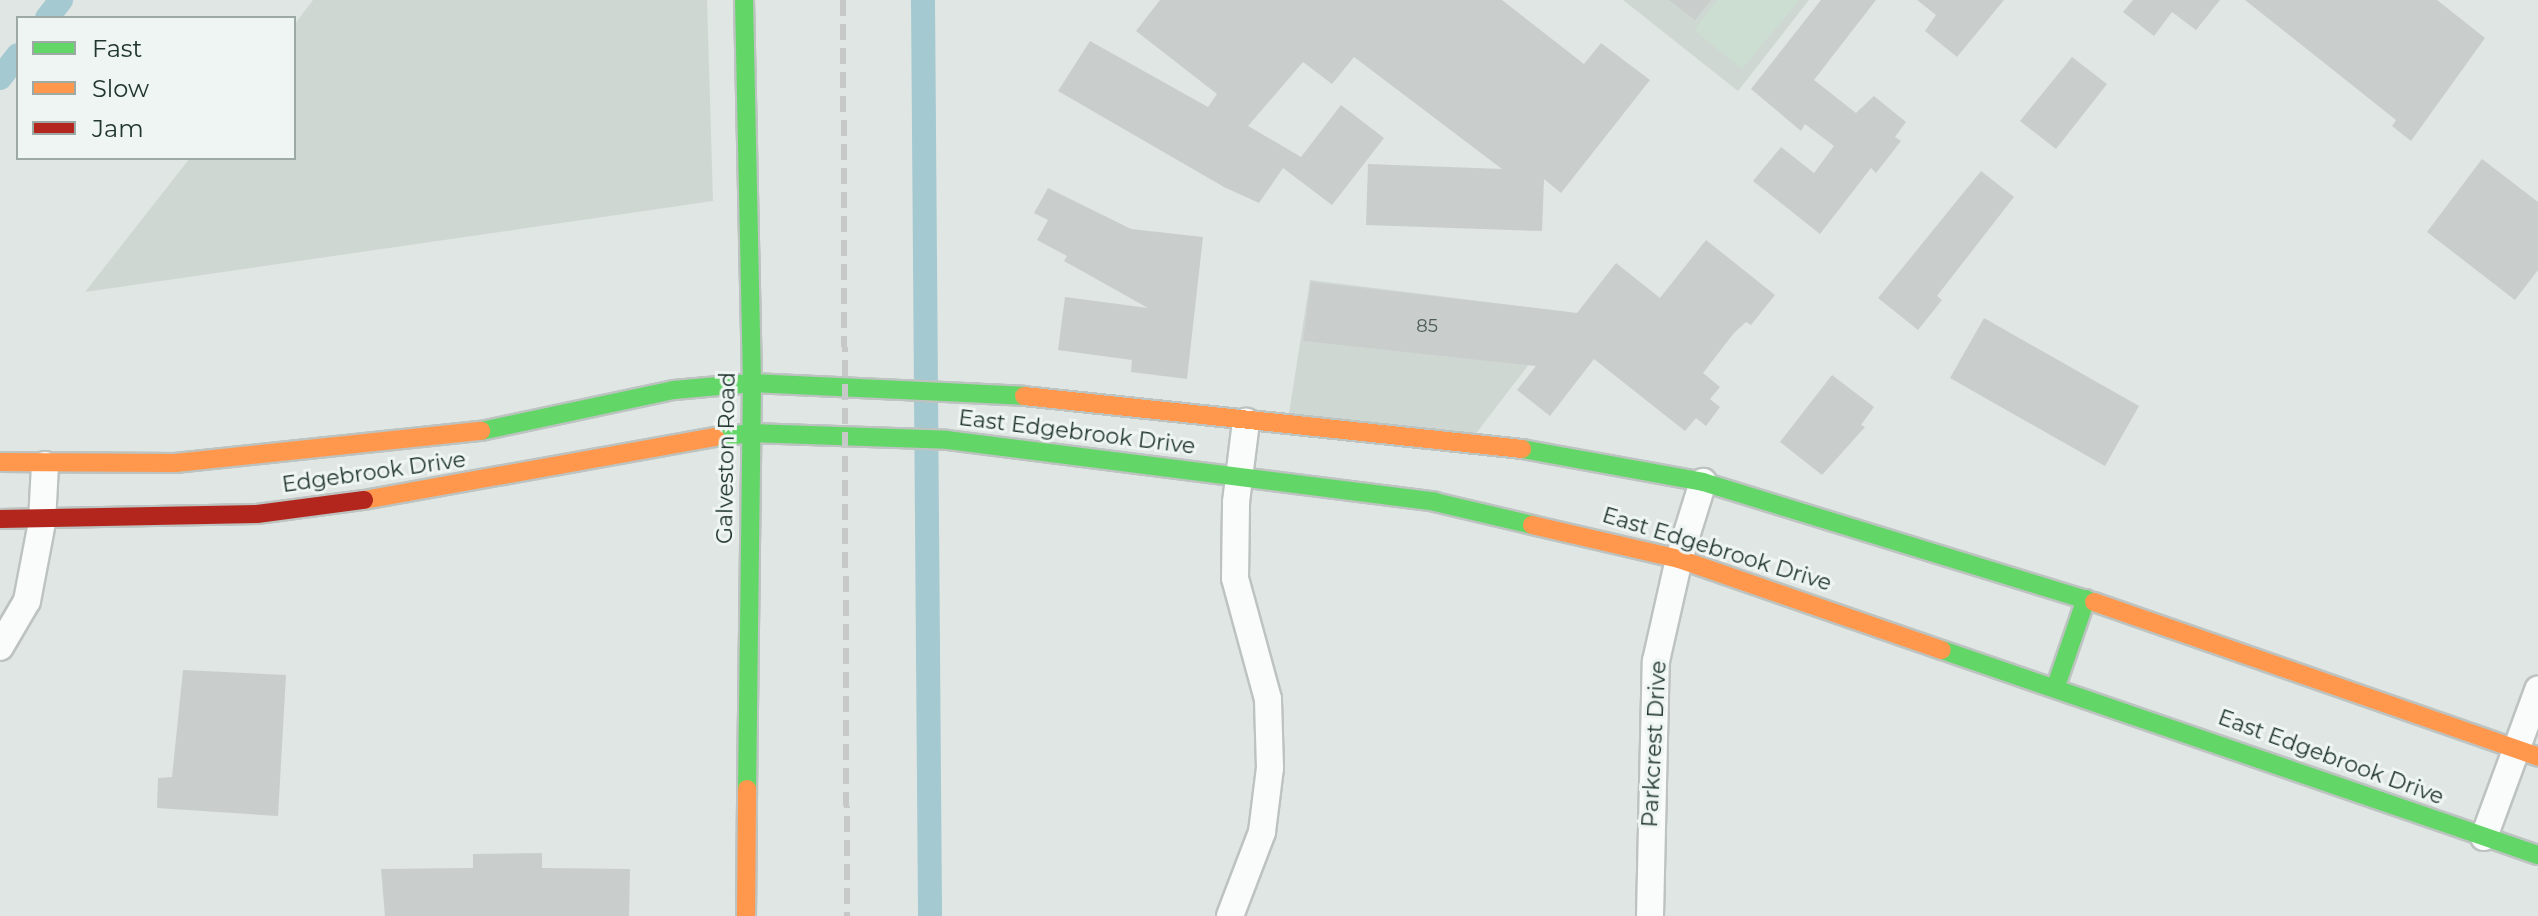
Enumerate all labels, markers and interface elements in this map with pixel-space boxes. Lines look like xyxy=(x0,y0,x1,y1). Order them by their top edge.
legend xyxy=(16,16,296,160)
text: Fast xyxy=(92,34,142,63)
text: Slow xyxy=(92,74,149,103)
text: Jam xyxy=(92,114,144,143)
house number: 85 xyxy=(1416,315,1438,337)
street label: Galveston Road xyxy=(711,372,741,544)
street label: East Edgebrook Drive xyxy=(957,404,1197,460)
street label: Edgebrook Drive xyxy=(280,446,468,498)
street label: East Edgebrook Drive xyxy=(1599,502,1835,596)
street label: Parkcrest Drive xyxy=(1636,660,1672,828)
street label: East Edgebrook Drive xyxy=(2214,704,2448,810)

